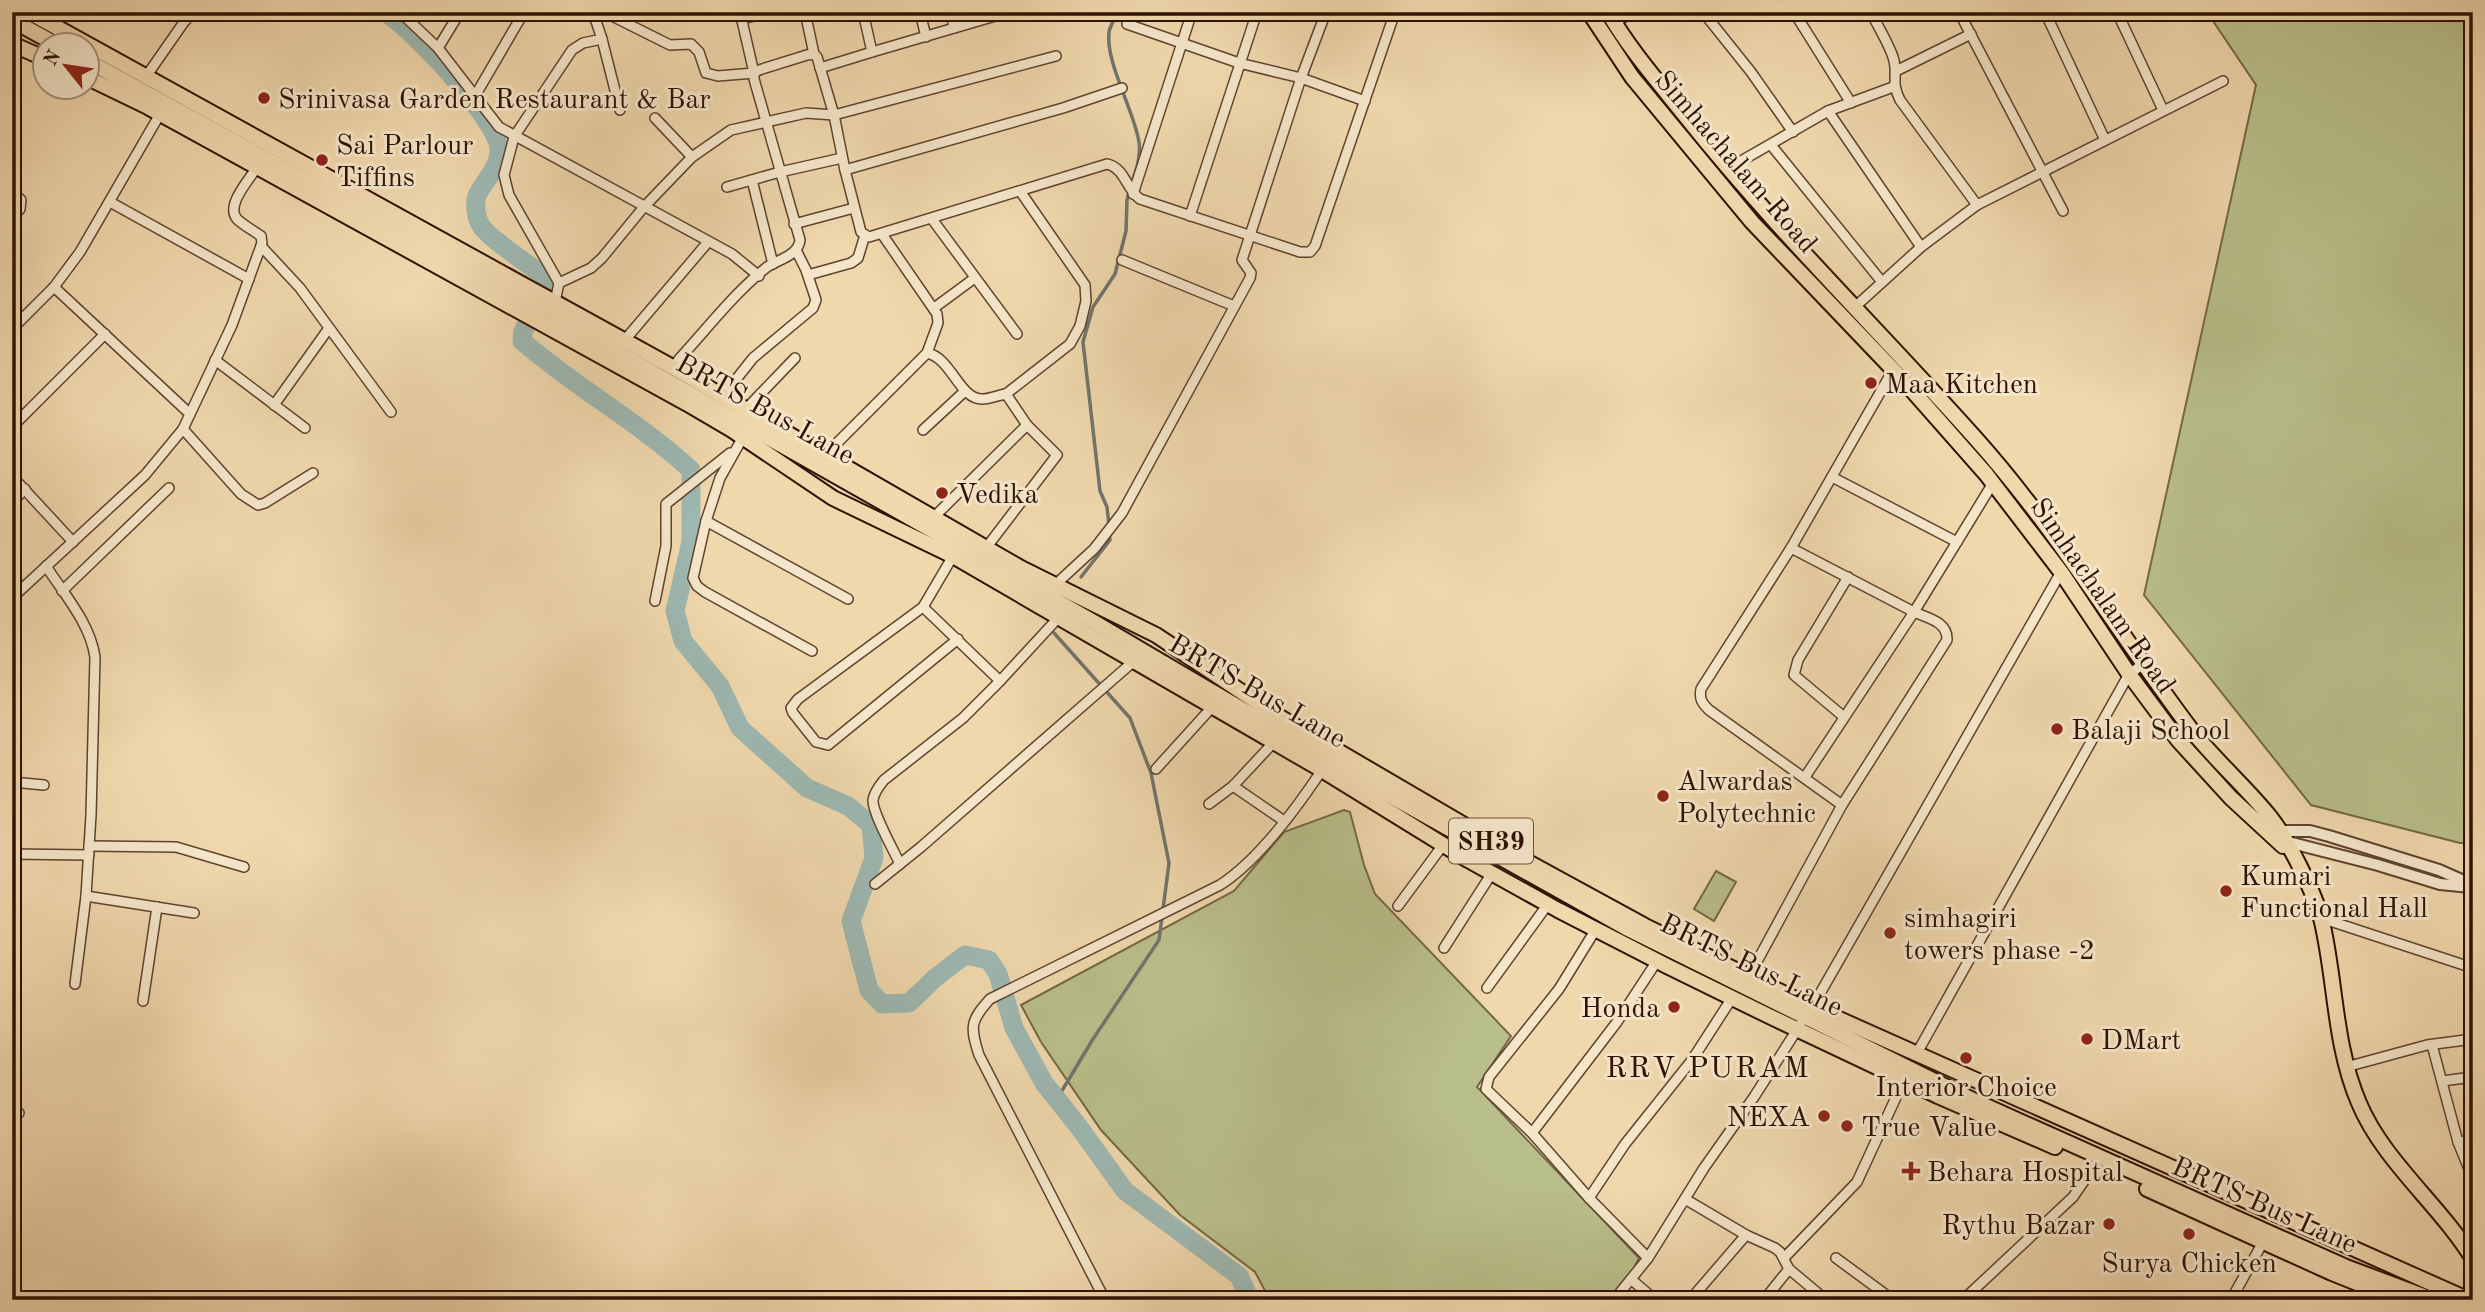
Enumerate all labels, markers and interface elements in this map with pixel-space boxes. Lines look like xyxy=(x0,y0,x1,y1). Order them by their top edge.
north arrow xyxy=(32,32,102,102)
text: N xyxy=(42,47,66,70)
street label: Simhachalam Road xyxy=(1648,66,1821,259)
place label: Srinivasa Garden Restaurant & Bar xyxy=(278,87,711,115)
marker: Srinivasa Garden Restaurant & Bar xyxy=(256,90,272,106)
place label: Sai Parlour Tiffins xyxy=(336,133,474,193)
marker: Sai Parlour Tiffins xyxy=(314,152,330,168)
street label: BRTS Bus Lane xyxy=(671,350,859,471)
place label: Maa Kitchen xyxy=(1885,372,2038,400)
marker: Maa Kitchen xyxy=(1863,375,1879,391)
place label: Vedika xyxy=(956,482,1039,510)
marker: Vedika xyxy=(934,485,950,501)
street label: Simhachalam Road xyxy=(2024,494,2179,700)
street label: BRTS Bus Lane xyxy=(1163,631,1350,755)
place label: Balaji School xyxy=(2071,718,2230,746)
marker: Balaji School xyxy=(2049,721,2065,737)
place label: Alwardas Polytechnic xyxy=(1677,769,1816,829)
marker: Alwardas Polytechnic xyxy=(1655,788,1671,804)
road number: SH39 xyxy=(1449,818,1533,863)
place label: Kumari Functional Hall xyxy=(2240,864,2428,924)
marker: Kumari Functional Hall xyxy=(2218,883,2234,899)
place label: simhagiri towers phase -2 xyxy=(1904,906,2095,966)
street label: BRTS Bus Lane xyxy=(1655,910,1846,1023)
marker: simhagiri towers phase -2 xyxy=(1882,925,1898,941)
place label: Honda xyxy=(1580,996,1660,1024)
marker: Honda xyxy=(1666,999,1682,1015)
place label: DMart xyxy=(2101,1028,2181,1056)
marker: DMart xyxy=(2079,1031,2095,1047)
marker: Interior Choice xyxy=(1958,1050,1974,1066)
district label: RRV PURAM xyxy=(1605,1054,1811,1084)
place label: Interior Choice xyxy=(1875,1075,2057,1103)
place label: NEXA xyxy=(1727,1105,1810,1133)
marker: NEXA xyxy=(1816,1108,1832,1124)
place label: True Value xyxy=(1861,1115,1997,1143)
marker: True Value xyxy=(1839,1118,1855,1134)
street label: BRTS Bus Lane xyxy=(2167,1153,2361,1260)
place label: Behara Hospital xyxy=(1927,1160,2123,1188)
marker: Behara Hospital xyxy=(1901,1161,1921,1181)
place label: Rythu Bazar xyxy=(1942,1213,2095,1241)
marker: Rythu Bazar xyxy=(2101,1216,2117,1232)
marker: Surya Chicken xyxy=(2181,1226,2197,1242)
place label: Surya Chicken xyxy=(2101,1251,2277,1279)

